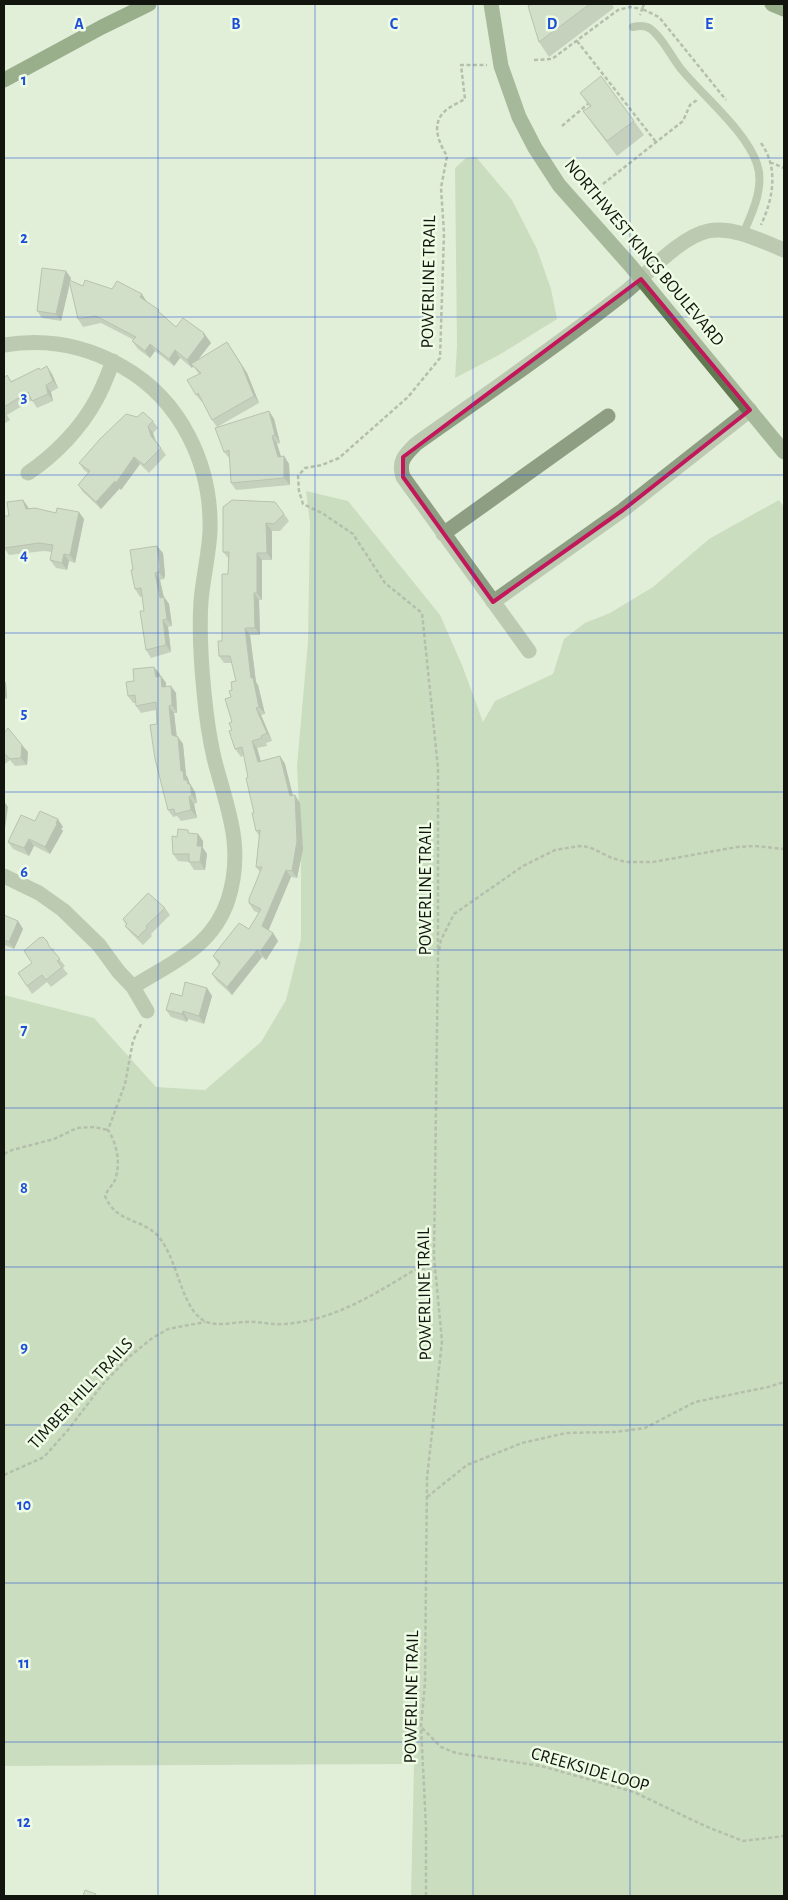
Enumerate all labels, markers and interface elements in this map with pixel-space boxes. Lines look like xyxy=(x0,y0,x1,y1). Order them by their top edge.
text: A xyxy=(74,16,84,32)
text: B xyxy=(231,16,241,32)
text: C xyxy=(390,16,399,32)
text: D xyxy=(547,16,558,32)
text: E xyxy=(705,16,713,32)
text: 1 xyxy=(21,72,27,88)
street label: NORTHWEST KINGS BOULEVARD xyxy=(561,156,727,350)
street label: POWERLINE TRAIL xyxy=(419,215,439,349)
text: 2 xyxy=(20,230,28,246)
text: 3 xyxy=(21,389,28,405)
text: 4 xyxy=(20,547,28,563)
text: 5 xyxy=(21,705,28,721)
street label: POWERLINE TRAIL xyxy=(417,822,435,956)
text: 6 xyxy=(20,864,28,880)
text: 7 xyxy=(21,1022,28,1038)
text: 8 xyxy=(20,1180,28,1196)
street label: POWERLINE TRAIL xyxy=(415,1227,435,1361)
street label: TIMBER HILL TRAILS xyxy=(25,1335,137,1453)
text: 9 xyxy=(20,1339,28,1355)
text: 10 xyxy=(17,1497,31,1513)
street label: POWERLINE TRAIL xyxy=(402,1630,422,1764)
text: 11 xyxy=(18,1655,30,1671)
street label: CREEKSIDE LOOP xyxy=(529,1745,651,1795)
text: 12 xyxy=(17,1814,31,1830)

